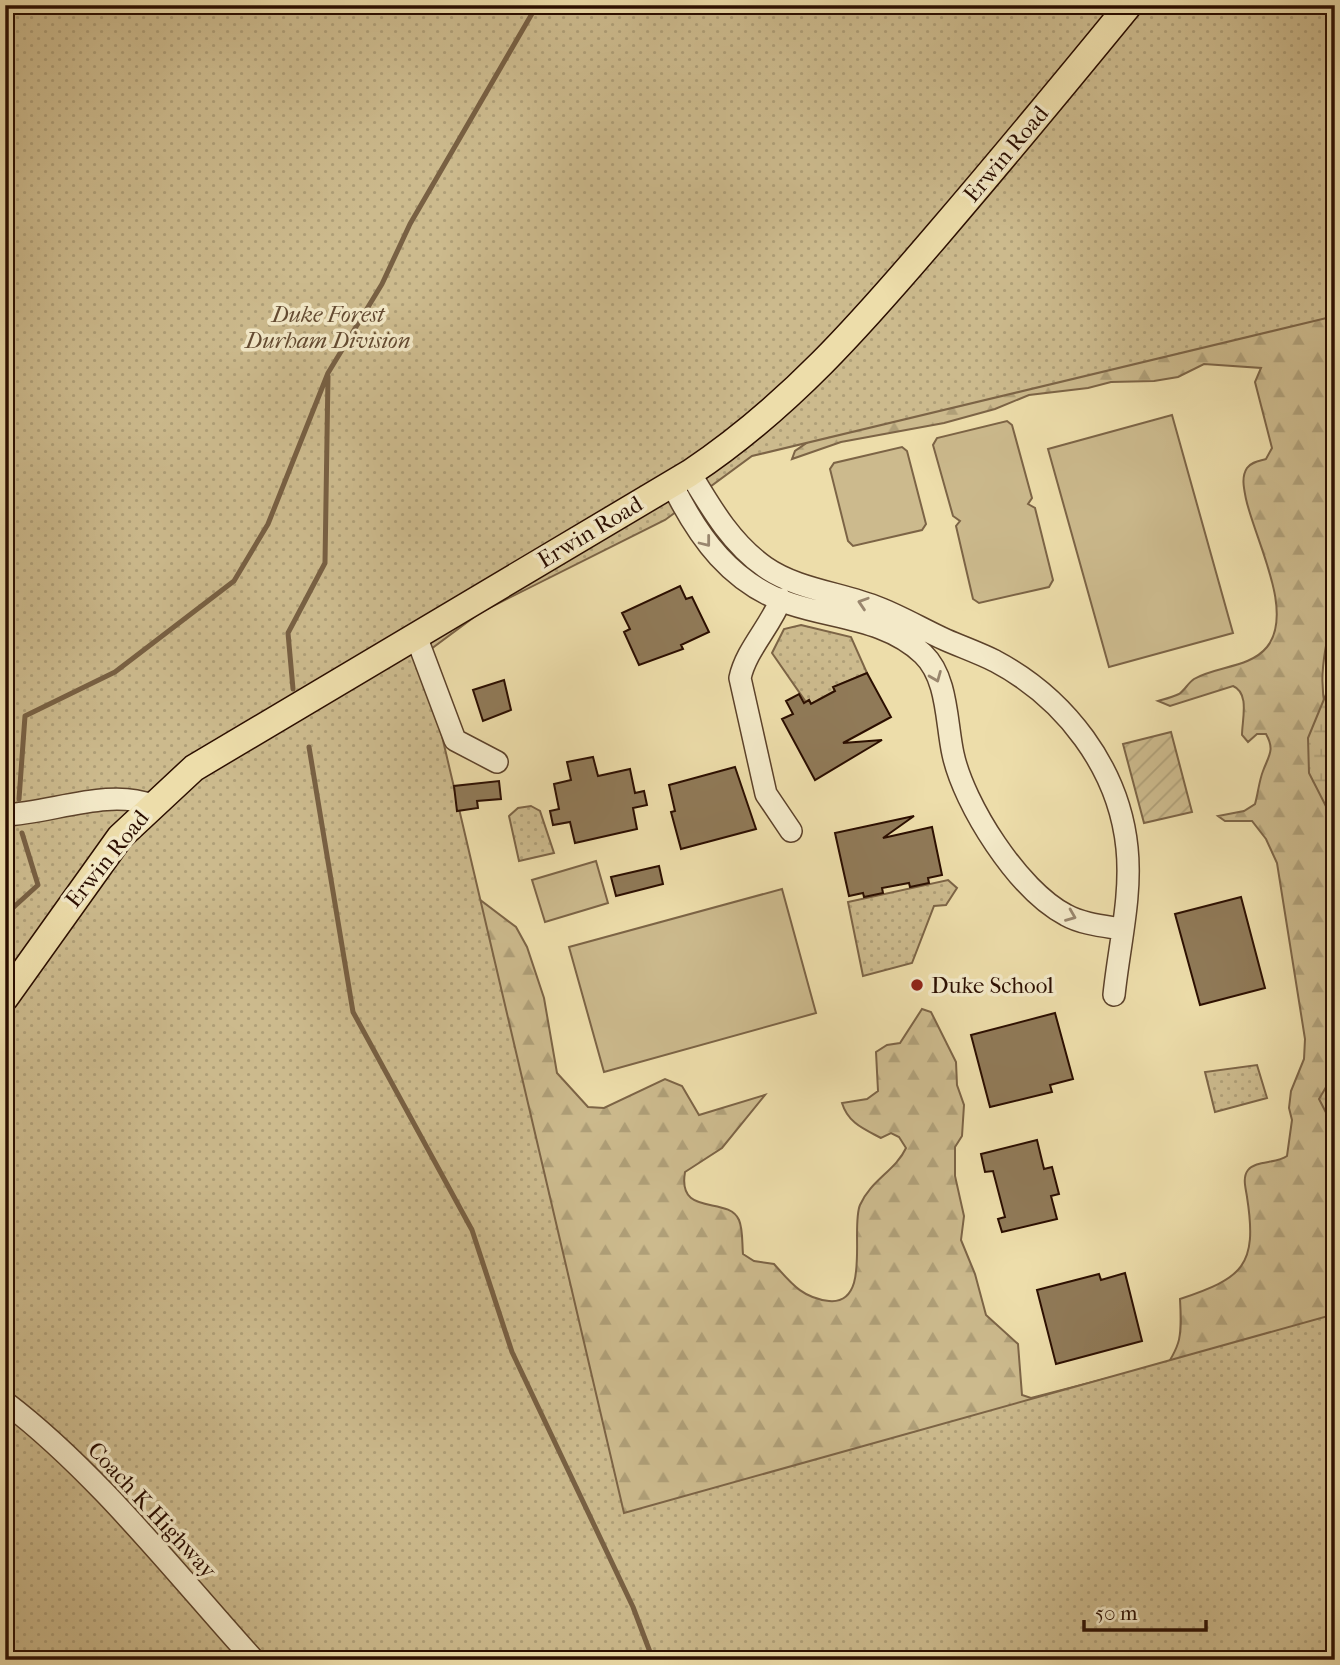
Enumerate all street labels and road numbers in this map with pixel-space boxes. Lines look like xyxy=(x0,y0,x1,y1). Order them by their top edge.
street label: Erwin Road xyxy=(958,100,1054,208)
street label: Erwin Road xyxy=(533,490,648,574)
street label: Erwin Road xyxy=(60,805,155,913)
street label: Coach K Highway xyxy=(82,1436,223,1584)

